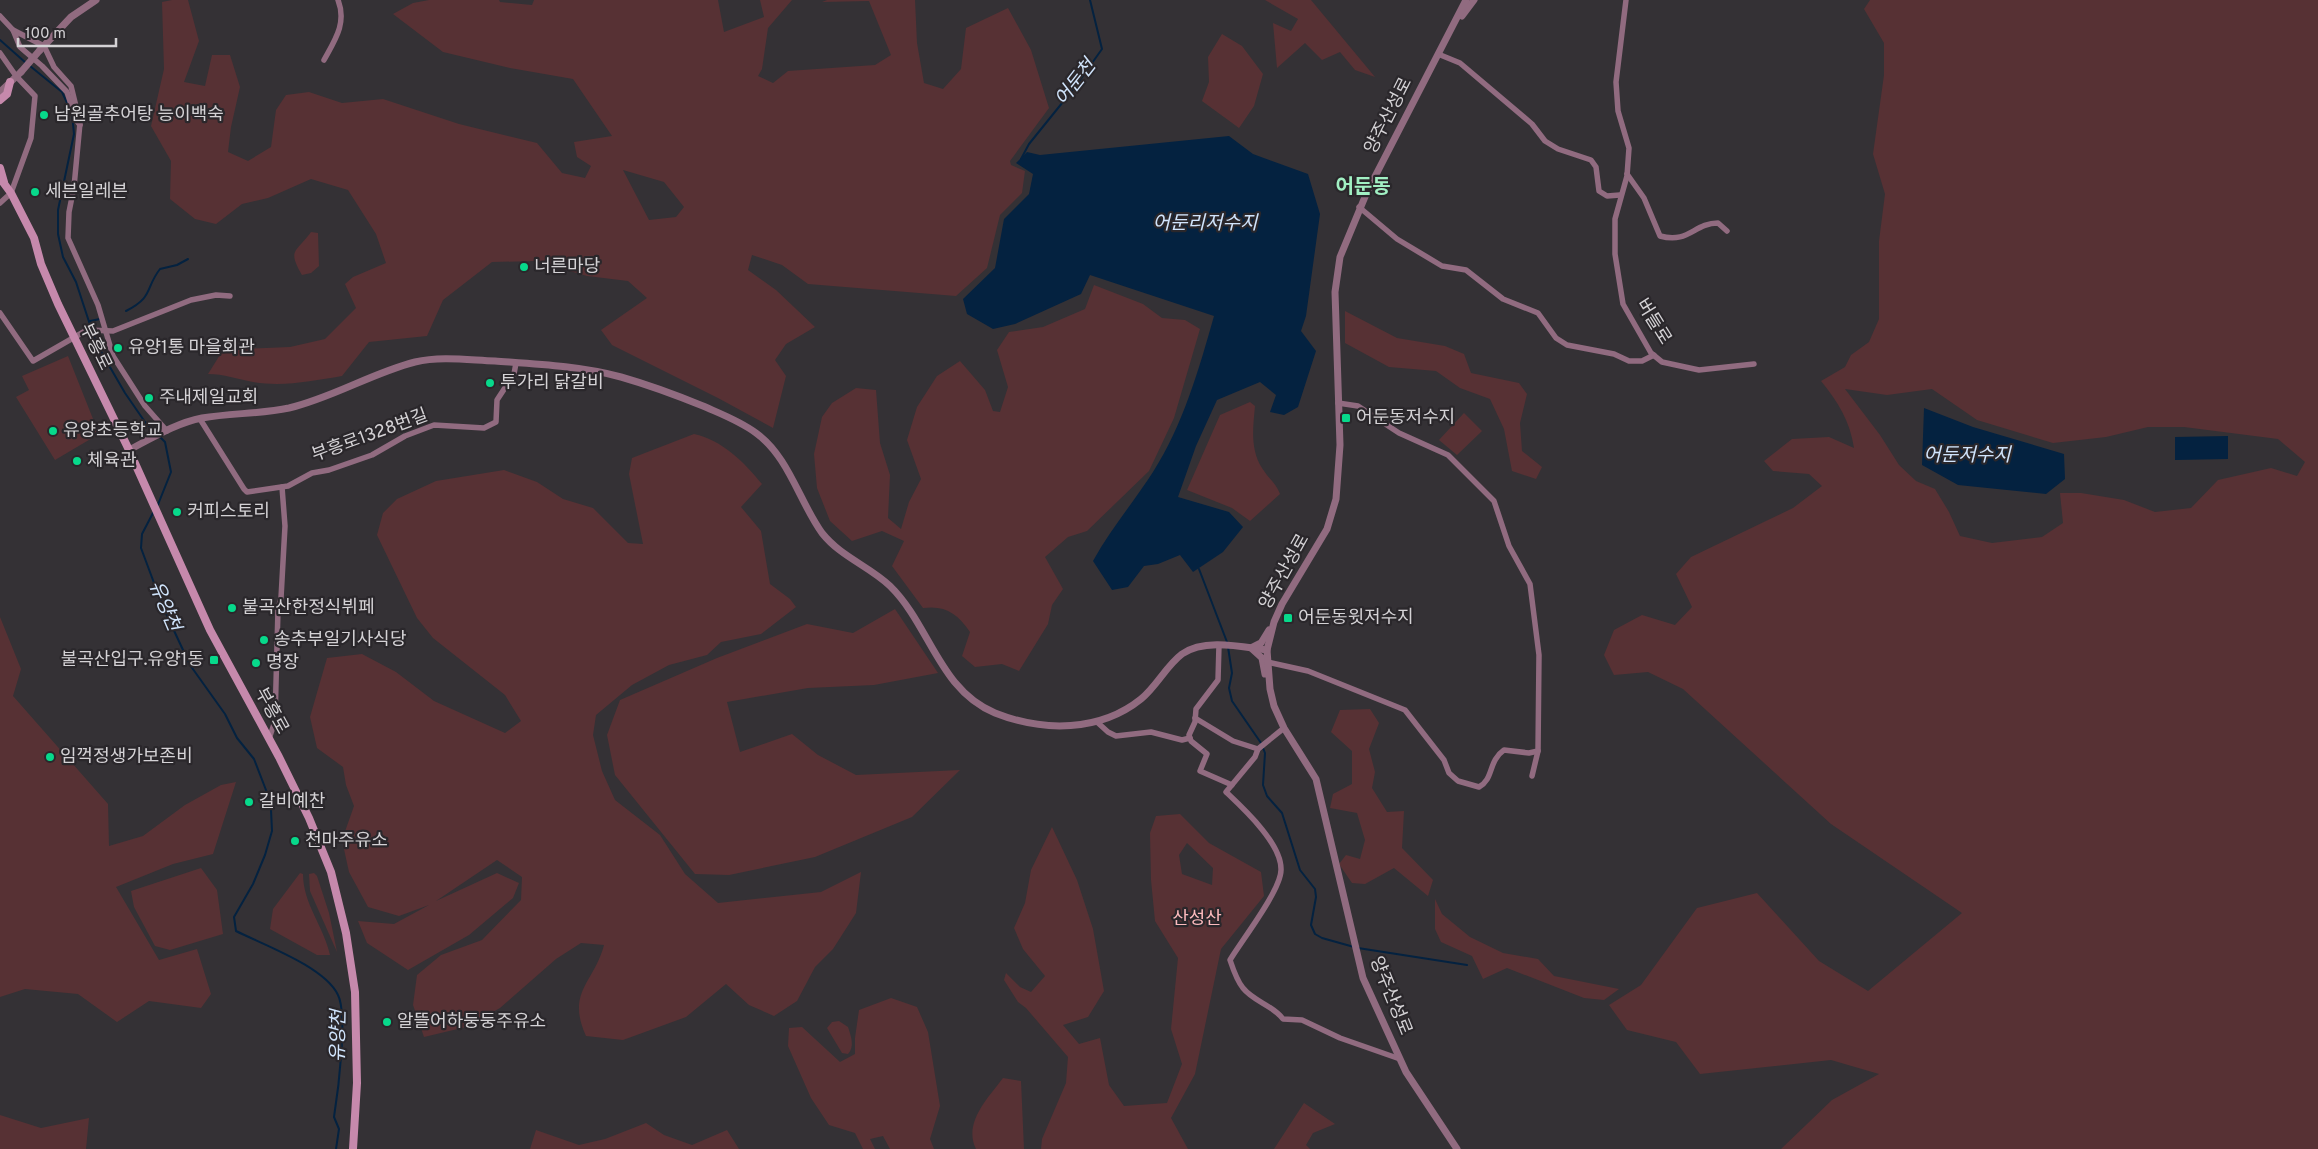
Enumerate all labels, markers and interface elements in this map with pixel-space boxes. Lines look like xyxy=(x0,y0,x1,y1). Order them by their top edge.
scale bar xyxy=(18,15,115,47)
text: 100 m xyxy=(25,25,66,44)
water label: 어둔천 xyxy=(1050,54,1103,111)
street label: 양주산성로 xyxy=(1360,74,1418,158)
place label: 남원골추어탕 능이백숙 xyxy=(54,104,224,127)
marker: 남원골추어탕 능이백숙 xyxy=(38,109,50,121)
district label: 어둔동 xyxy=(1335,175,1391,201)
place label: 세븐일레븐 xyxy=(45,181,128,204)
marker: 세븐일레븐 xyxy=(29,186,41,198)
water label: 어둔리저수지 xyxy=(1153,212,1259,236)
place label: 너른마당 xyxy=(534,256,600,279)
marker: 너른마당 xyxy=(518,261,530,273)
street label: 버들로 xyxy=(1630,295,1676,349)
street label: 부흥로 xyxy=(74,320,116,374)
place label: 유양1통 마을회관 xyxy=(128,337,255,360)
marker: 유양1통 마을회관 xyxy=(112,342,124,354)
place label: 투가리 닭갈비 xyxy=(500,372,604,395)
marker: 투가리 닭갈비 xyxy=(484,377,496,389)
place label: 주내제일교회 xyxy=(159,387,258,410)
marker: 주내제일교회 xyxy=(143,392,155,404)
street label: 부흥로1328번길 xyxy=(309,404,431,468)
place label: 어둔동저수지 xyxy=(1356,407,1455,430)
marker: 어둔동저수지 xyxy=(1340,412,1352,424)
place label: 유양초등학교 xyxy=(63,420,162,443)
marker: 유양초등학교 xyxy=(47,425,59,437)
water label: 어둔저수지 xyxy=(1923,444,2012,468)
place label: 체육관 xyxy=(87,450,137,473)
marker: 체육관 xyxy=(71,455,83,467)
place label: 커피스토리 xyxy=(187,501,270,524)
marker: 커피스토리 xyxy=(171,506,183,518)
street label: 양주산성로 xyxy=(1255,530,1315,614)
water label: 유양천 xyxy=(143,577,186,636)
place label: 불곡산한정식뷔페 xyxy=(242,597,374,620)
marker: 불곡산한정식뷔페 xyxy=(226,602,238,614)
place label: 어둔동윗저수지 xyxy=(1298,607,1414,630)
marker: 어둔동윗저수지 xyxy=(1282,612,1294,624)
place label: 송추부일기사식당 xyxy=(274,629,406,652)
marker: 송추부일기사식당 xyxy=(258,634,270,646)
place label: 불곡산입구.유양1동 xyxy=(61,649,204,672)
place label: 명장 xyxy=(266,652,299,675)
marker: 불곡산입구.유양1동 xyxy=(208,654,220,666)
marker: 명장 xyxy=(250,657,262,669)
street label: 부흥로 xyxy=(249,684,293,738)
place label: 임꺽정생가보존비 xyxy=(60,746,192,769)
marker: 임꺽정생가보존비 xyxy=(44,751,56,763)
place label: 갈비예찬 xyxy=(259,791,325,814)
marker: 갈비예찬 xyxy=(243,796,255,808)
place label: 천마주유소 xyxy=(305,830,388,853)
marker: 천마주유소 xyxy=(289,835,301,847)
park label: 산성산 xyxy=(1172,908,1222,931)
street label: 양주산성로 xyxy=(1364,953,1416,1039)
water label: 유양천 xyxy=(327,1008,351,1062)
place label: 알뜰어하둥둥주유소 xyxy=(397,1011,546,1034)
marker: 알뜰어하둥둥주유소 xyxy=(381,1016,393,1028)

